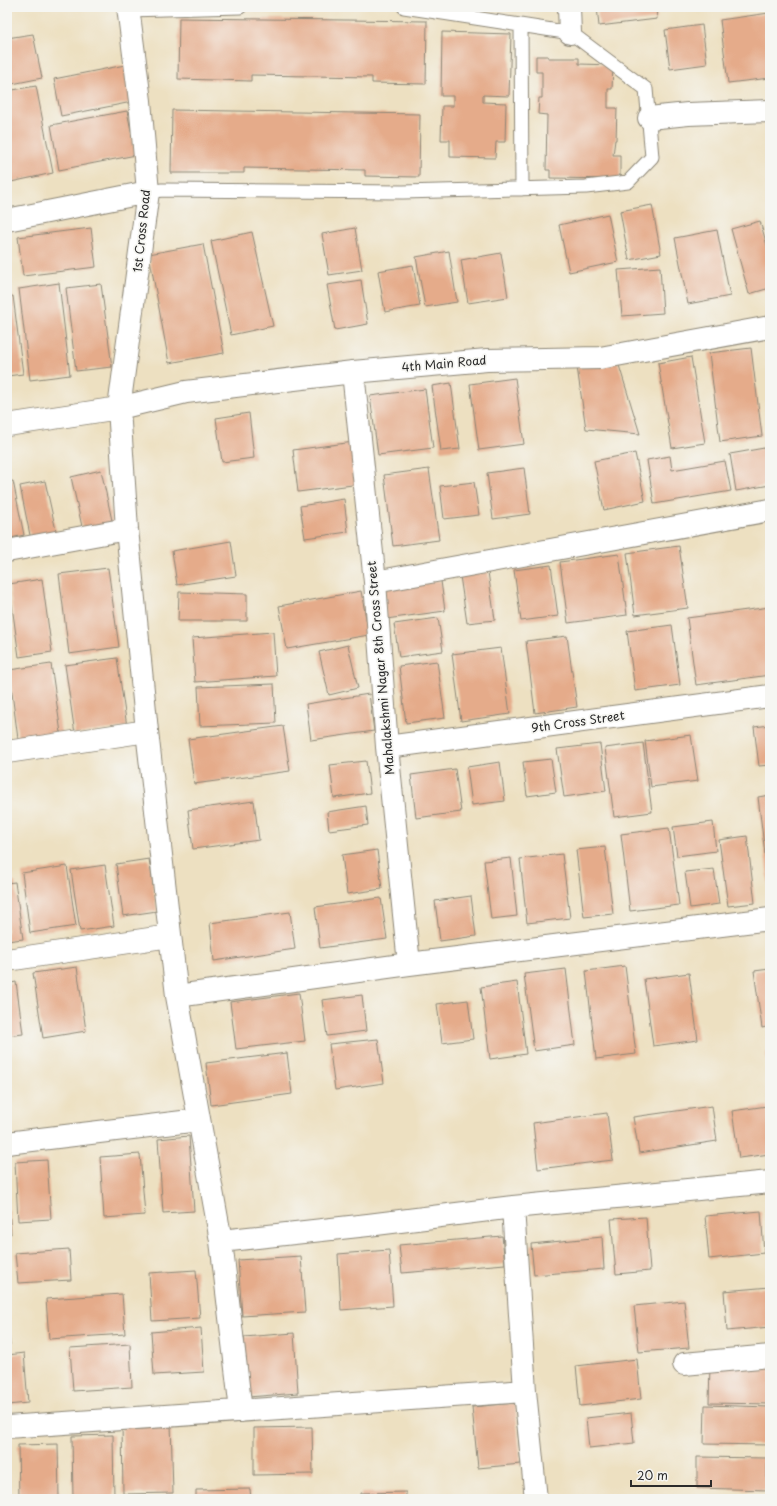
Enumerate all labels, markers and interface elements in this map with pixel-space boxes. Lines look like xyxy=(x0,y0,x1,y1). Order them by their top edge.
street label: 1st Cross Road xyxy=(128,189,154,273)
street label: 4th Main Road xyxy=(401,350,487,376)
street label: Mahalakshmi Nagar 8th Cross Street xyxy=(362,560,398,776)
street label: 9th Cross Street xyxy=(530,706,626,736)
scale bar xyxy=(631,1462,711,1488)
text: 20 m xyxy=(637,1466,668,1484)

